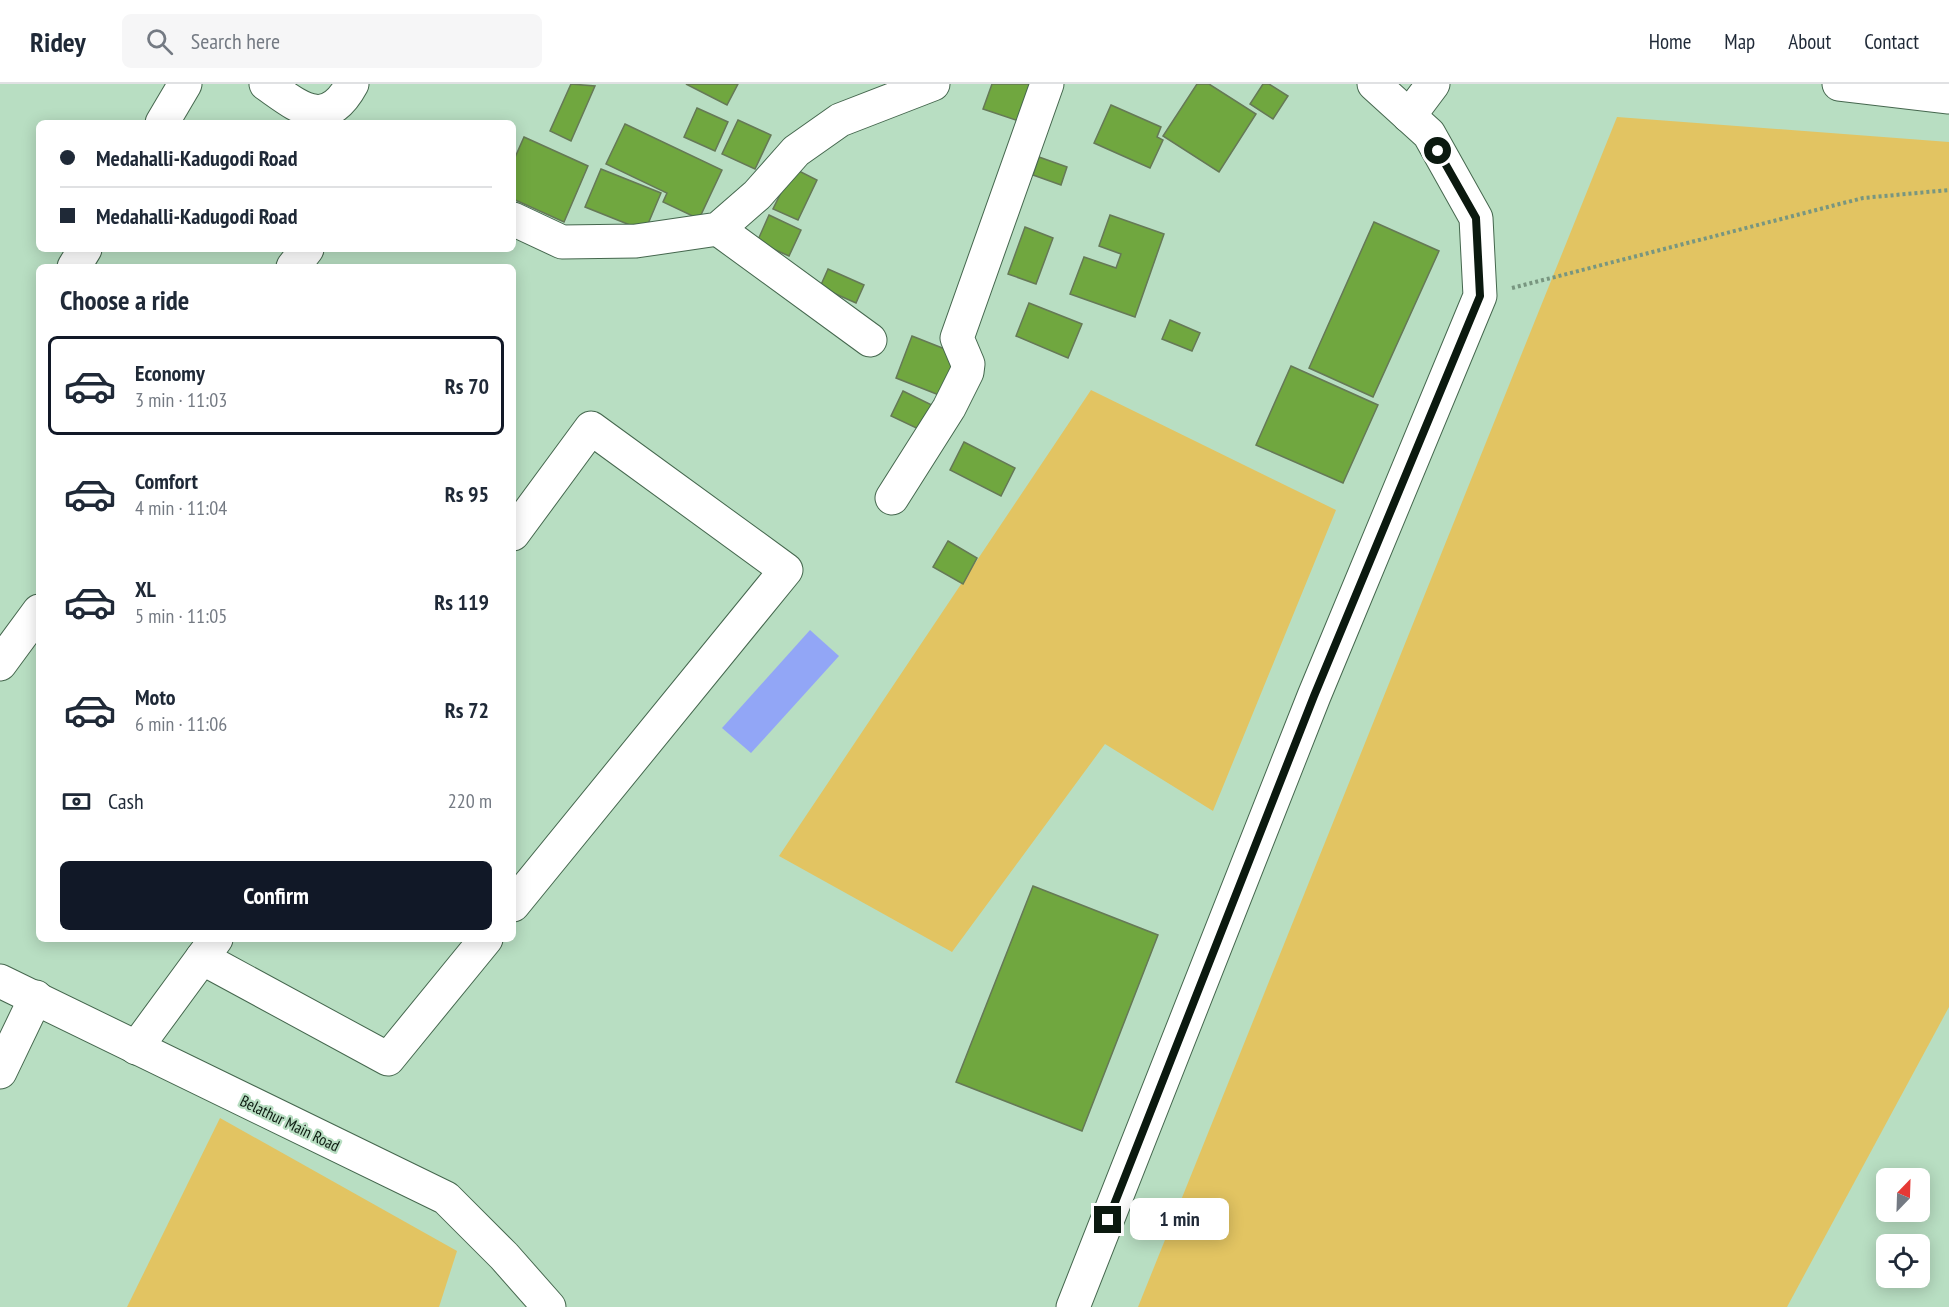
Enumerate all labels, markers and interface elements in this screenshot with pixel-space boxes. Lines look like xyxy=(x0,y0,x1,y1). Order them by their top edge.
search box xyxy=(122,14,542,68)
text: Ridey xyxy=(30,23,86,60)
icon: search xyxy=(143,25,176,58)
text: Search here xyxy=(191,27,280,55)
text: Home xyxy=(1649,28,1691,55)
text: Map xyxy=(1724,28,1755,55)
text: About xyxy=(1788,28,1831,55)
text: Contact xyxy=(1864,28,1919,55)
route start xyxy=(1424,137,1451,164)
text: Medahalli-Kadugodi Road xyxy=(96,144,298,172)
text: Medahalli-Kadugodi Road xyxy=(96,202,298,230)
text: Choose a ride xyxy=(60,283,189,317)
icon: car xyxy=(63,359,117,413)
text: Economy xyxy=(135,359,205,387)
text: Rs 70 xyxy=(445,372,489,400)
text: 3 min · 11:03 xyxy=(135,387,227,413)
icon: car xyxy=(63,467,117,521)
text: Comfort xyxy=(135,467,198,495)
text: Rs 95 xyxy=(445,480,489,508)
text: 4 min · 11:04 xyxy=(135,495,227,521)
icon: car xyxy=(63,575,117,629)
text: XL xyxy=(135,575,156,603)
text: Rs 119 xyxy=(434,588,489,616)
text: 5 min · 11:05 xyxy=(135,603,227,629)
icon: car xyxy=(63,683,117,737)
text: Moto xyxy=(135,683,176,711)
text: Rs 72 xyxy=(445,696,489,724)
text: 6 min · 11:06 xyxy=(135,711,227,737)
icon: cash xyxy=(60,785,93,818)
text: Cash xyxy=(108,787,144,815)
text: 220 m xyxy=(448,788,492,814)
button: Confirm xyxy=(60,861,492,930)
street label: Belathur Main Road xyxy=(237,1090,343,1156)
north arrow xyxy=(1876,1168,1930,1222)
map controls xyxy=(1876,1168,1930,1288)
callout: 1 min xyxy=(1129,1199,1228,1241)
route end xyxy=(1094,1206,1121,1233)
text: 1 min xyxy=(1159,1206,1200,1232)
button: locate xyxy=(1876,1234,1930,1288)

